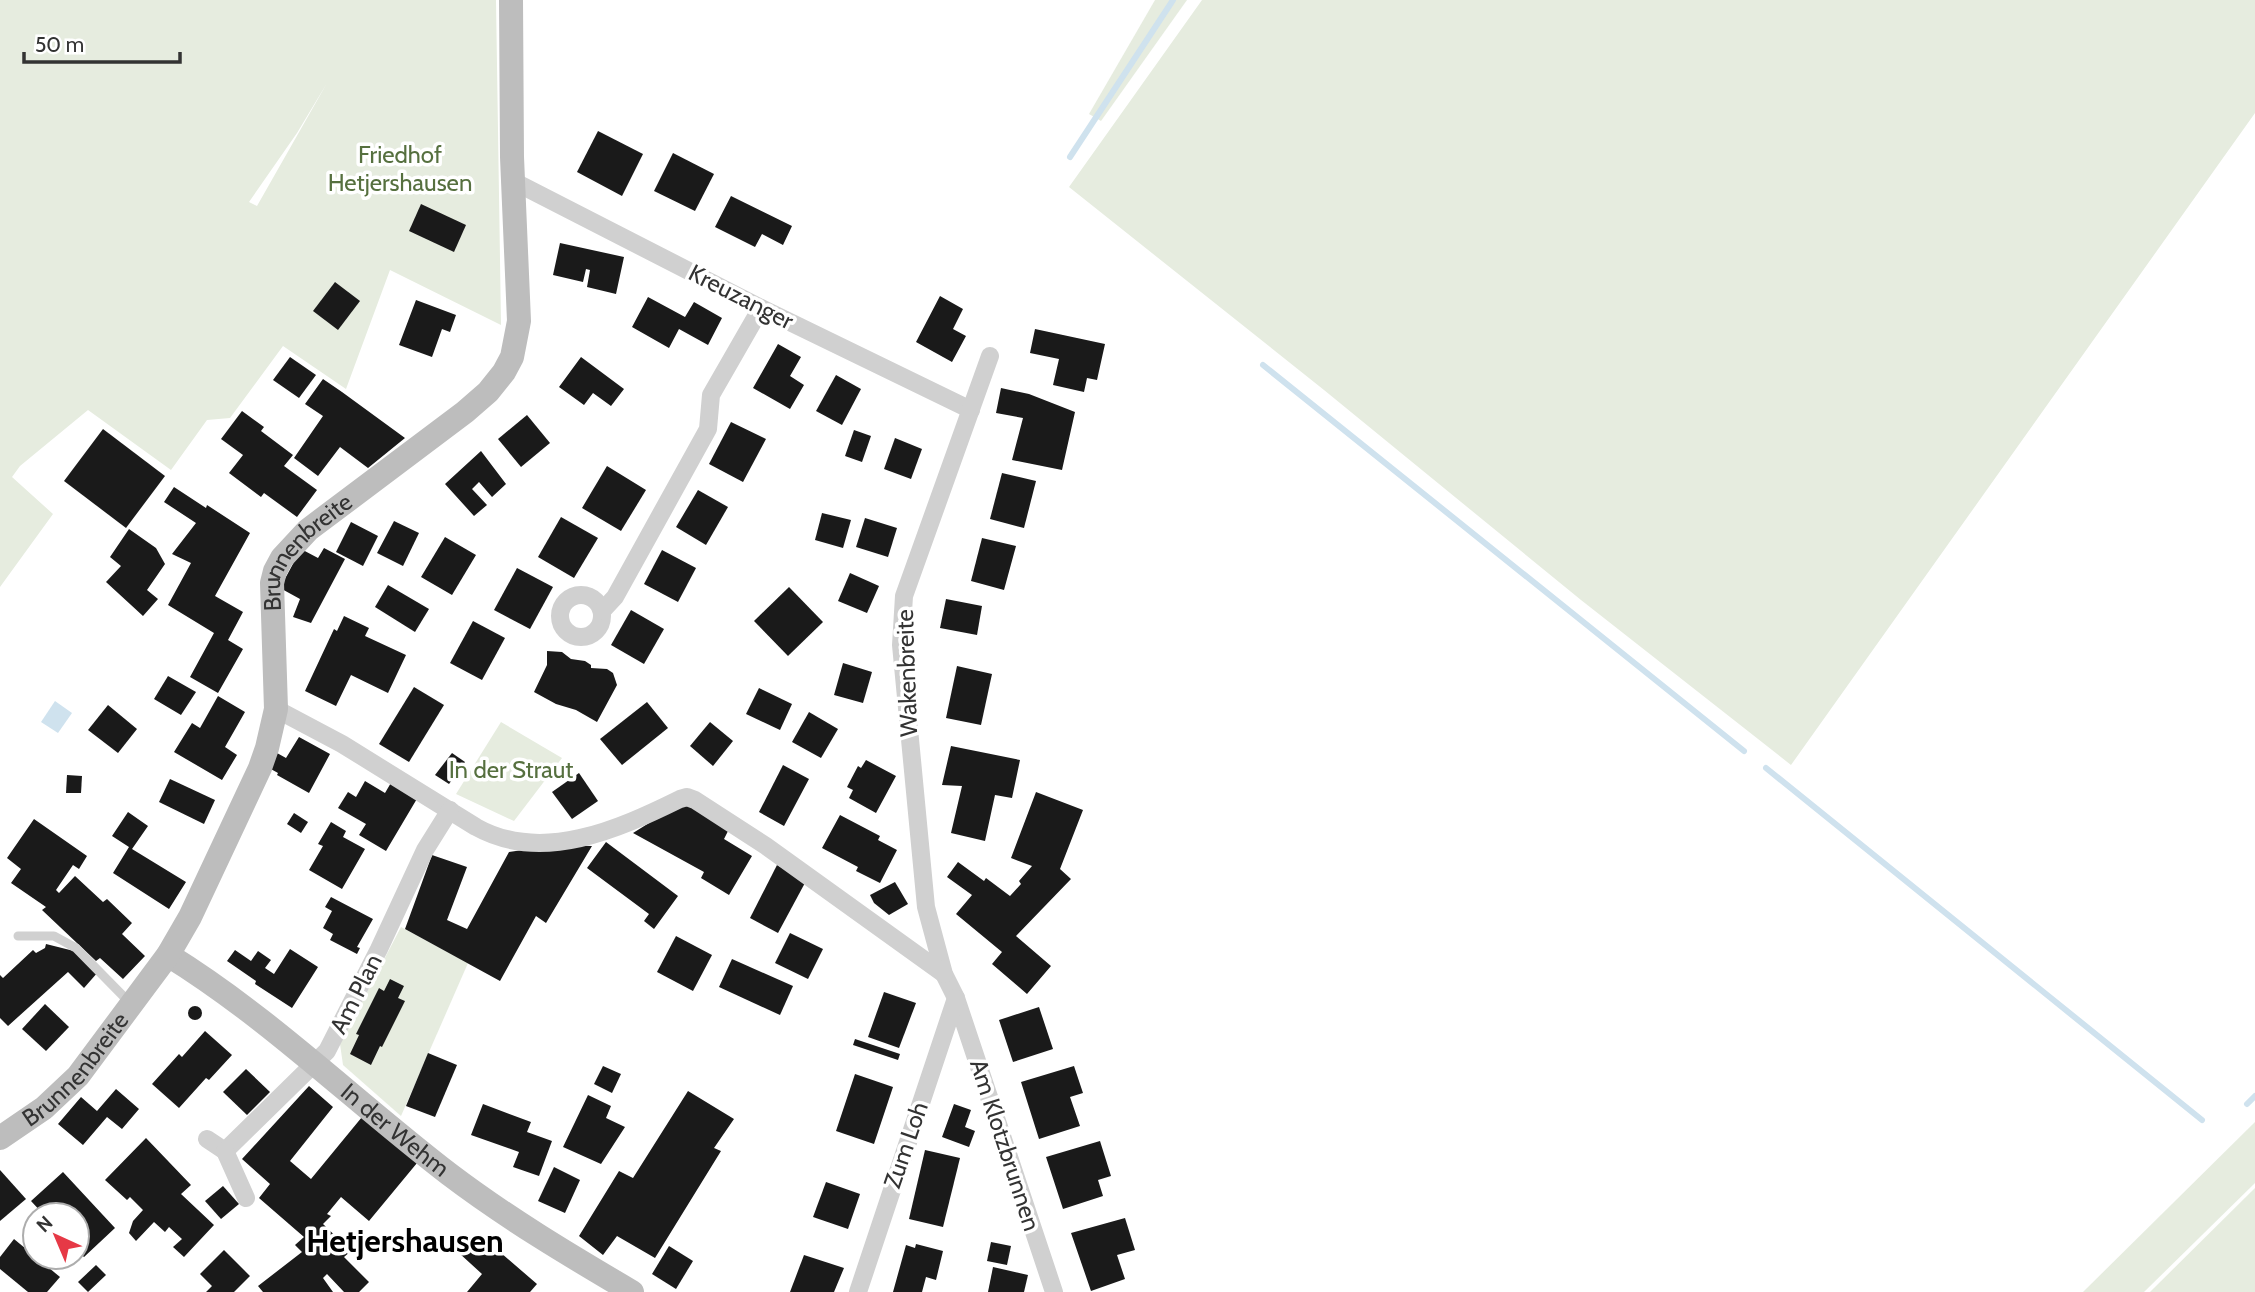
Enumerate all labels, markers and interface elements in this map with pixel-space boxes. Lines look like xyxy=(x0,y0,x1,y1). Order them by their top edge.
scale bar xyxy=(24,21,180,65)
text: 50 m xyxy=(35,32,84,57)
park label: Friedhof Hetjershausen xyxy=(328,140,472,197)
street label: Kreuzanger xyxy=(684,258,799,335)
street label: Brunnenbreite xyxy=(257,487,358,612)
street label: Wakenbreite xyxy=(890,609,923,737)
park label: In der Straut xyxy=(449,755,573,784)
street label: Am Plan xyxy=(323,949,388,1038)
street label: Brunnenbreite xyxy=(17,1006,134,1132)
street label: Am Klotzbrunnen xyxy=(964,1055,1047,1234)
street label: In der Wehm xyxy=(335,1077,455,1183)
street label: Zum Loh xyxy=(877,1098,934,1192)
north arrow xyxy=(21,1201,91,1271)
text: N xyxy=(32,1211,57,1237)
district label: Hetjershausen xyxy=(306,1221,504,1260)

